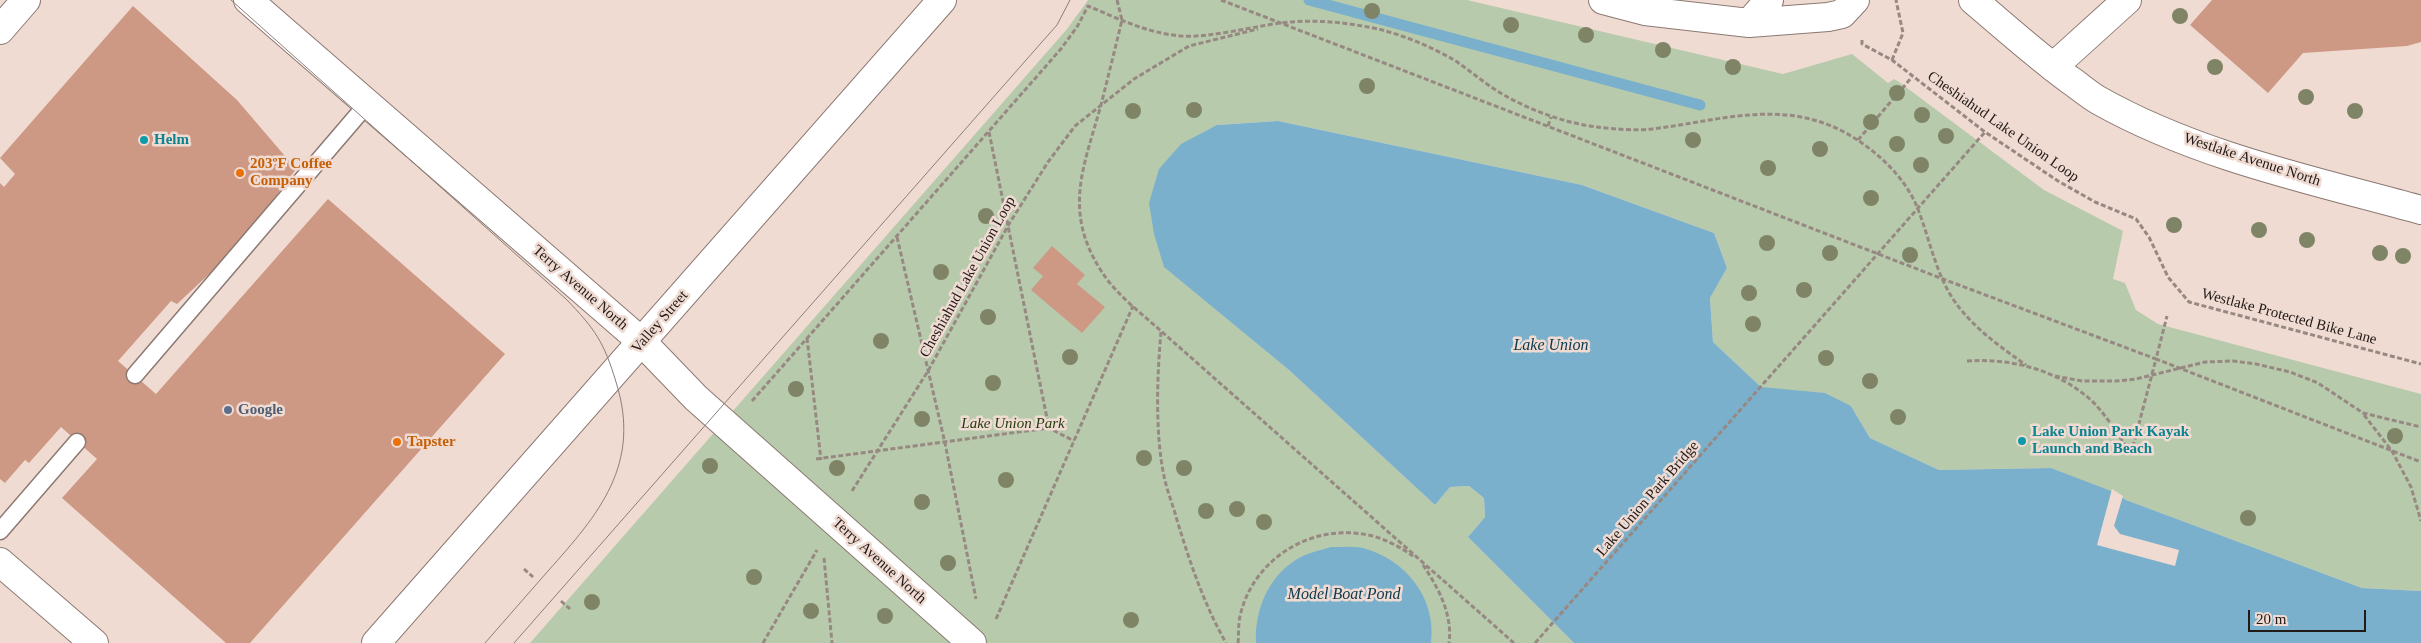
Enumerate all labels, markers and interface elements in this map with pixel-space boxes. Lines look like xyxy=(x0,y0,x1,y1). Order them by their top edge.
street label: Cheshiahud Lake Union Loop xyxy=(1924,68,2082,186)
street label: Westlake Avenue North xyxy=(2181,129,2323,191)
place label: Helm xyxy=(154,131,189,149)
marker: Helm xyxy=(138,134,150,146)
place label: 203ºF Coffee Company xyxy=(250,155,332,190)
marker: 203ºF Coffee Company xyxy=(234,167,246,179)
street label: Cheshiahud Lake Union Loop xyxy=(916,193,1020,361)
street label: Terry Avenue North xyxy=(529,242,631,334)
street label: Westlake Protected Bike Lane xyxy=(2199,285,2379,349)
street label: Valley Street xyxy=(628,287,692,357)
water label: Lake Union xyxy=(1513,336,1589,356)
place label: Google xyxy=(238,401,283,419)
marker: Google xyxy=(222,404,234,416)
park label: Lake Union Park xyxy=(961,415,1065,433)
place label: Lake Union Park Kayak Launch and Beach xyxy=(2032,423,2189,458)
place label: Tapster xyxy=(407,433,456,451)
marker: Lake Union Park Kayak Launch and Beach xyxy=(2016,435,2028,447)
marker: Tapster xyxy=(391,436,403,448)
street label: Lake Union Park Bridge xyxy=(1593,438,1703,560)
street label: Terry Avenue North xyxy=(828,514,930,608)
water label: Model Boat Pond xyxy=(1288,585,1400,605)
scale bar xyxy=(2251,600,2368,632)
text: 20 m xyxy=(2256,611,2286,627)

